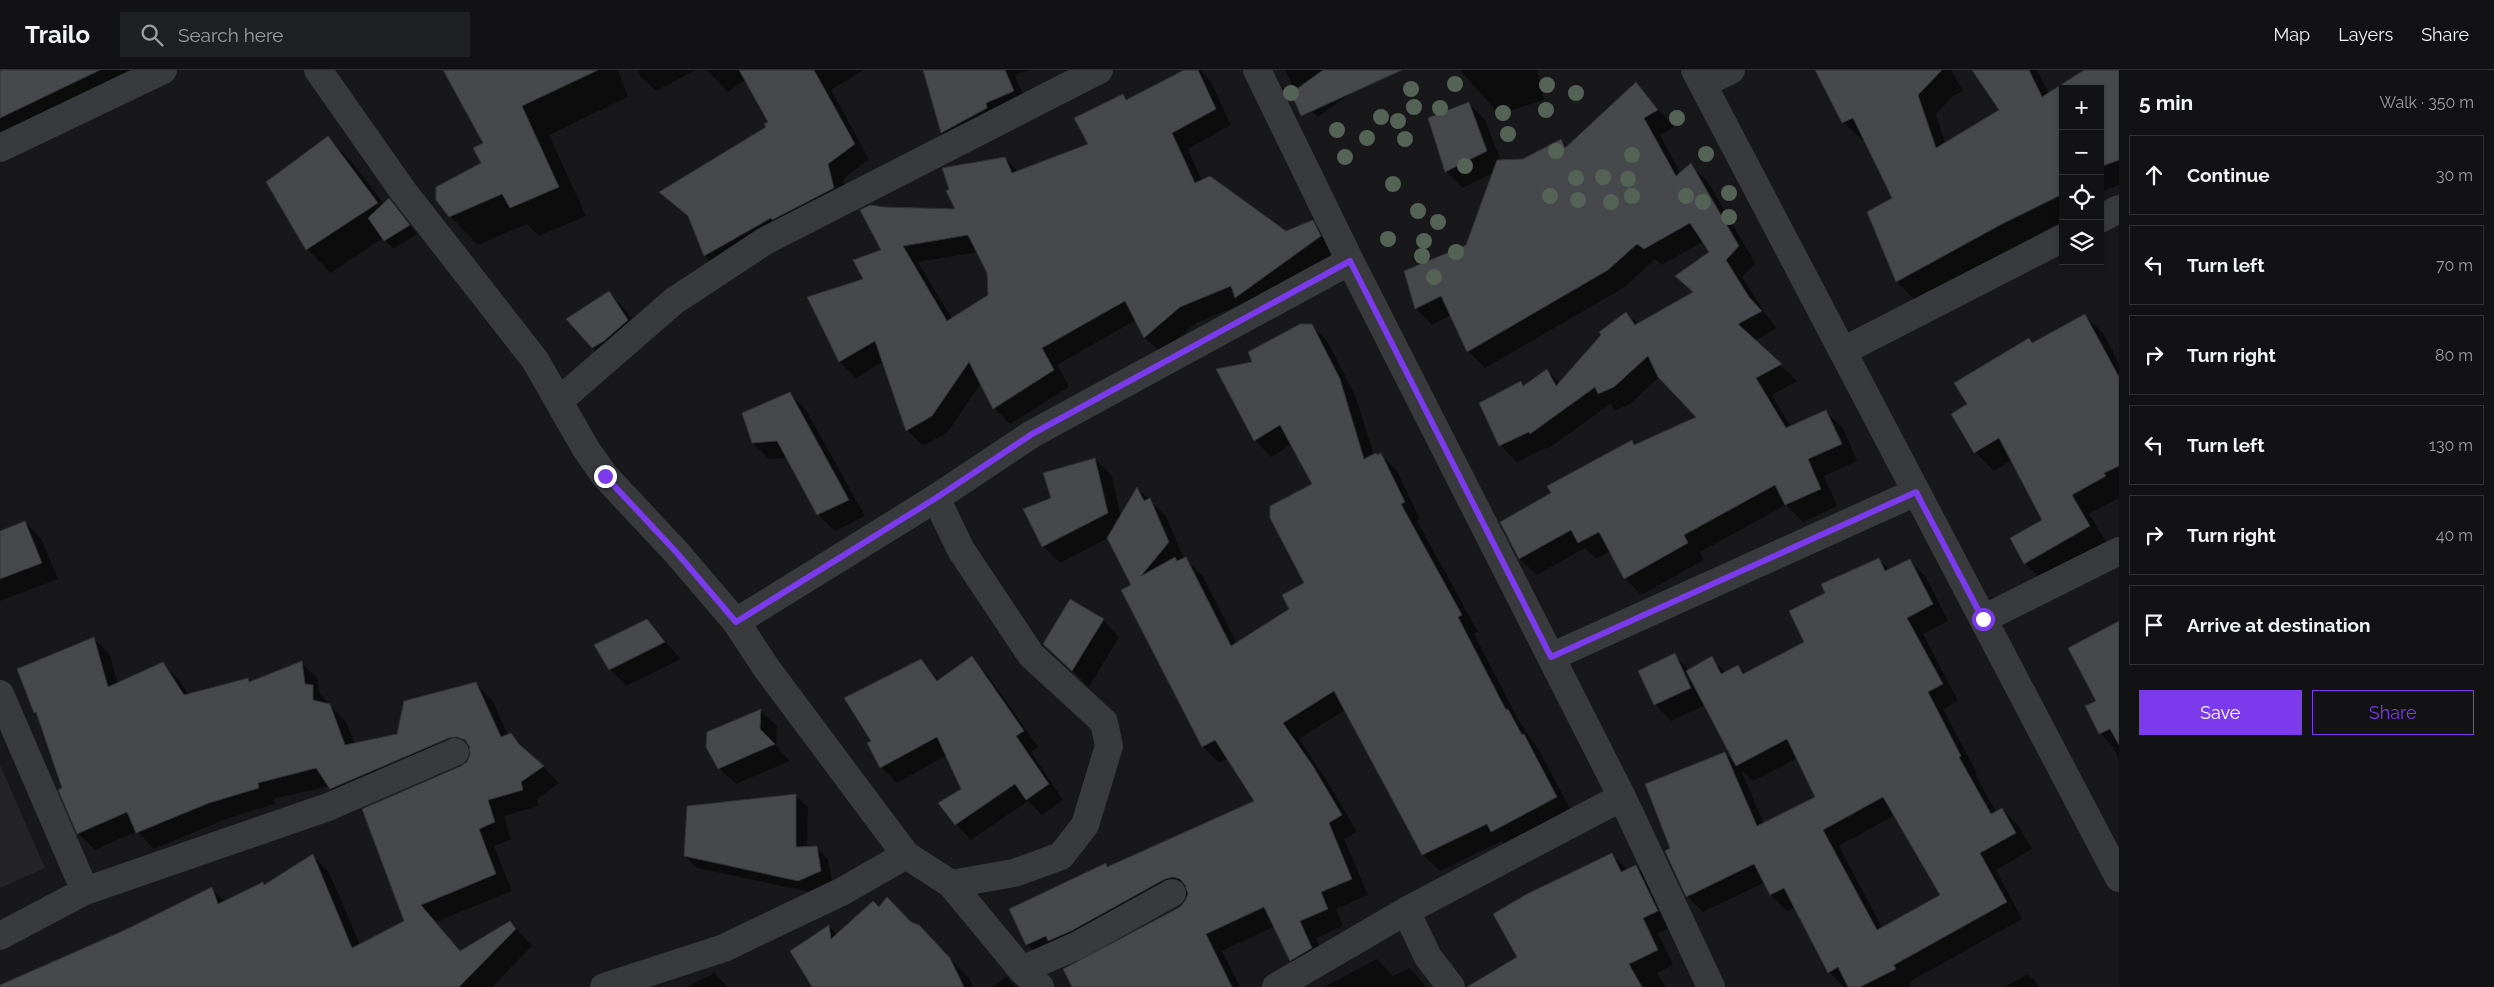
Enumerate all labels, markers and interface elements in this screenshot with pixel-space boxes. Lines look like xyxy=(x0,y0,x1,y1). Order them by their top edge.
search box xyxy=(120,12,470,57)
text: Trailo xyxy=(25,20,90,49)
icon: search xyxy=(138,21,166,49)
text: Search here xyxy=(178,24,283,46)
text: Map xyxy=(2274,24,2310,45)
text: Layers xyxy=(2338,24,2393,45)
text: Share xyxy=(2421,24,2469,45)
map controls xyxy=(2059,85,2104,265)
button: + xyxy=(2059,85,2104,130)
text: 5 min xyxy=(2139,90,2193,115)
text: Walk · 350 m xyxy=(2380,93,2474,112)
button: − xyxy=(2059,130,2104,175)
icon: ahead xyxy=(2140,161,2168,189)
text: Continue xyxy=(2187,164,2270,186)
text: 30 m xyxy=(2436,166,2473,185)
button: locate xyxy=(2059,175,2104,220)
button: layers xyxy=(2059,220,2104,265)
icon: left xyxy=(2140,251,2168,279)
text: Turn left xyxy=(2187,254,2264,276)
text: 70 m xyxy=(2436,256,2473,275)
icon: right xyxy=(2140,341,2168,369)
text: Turn right xyxy=(2187,344,2276,366)
text: 80 m xyxy=(2435,346,2473,365)
icon: left xyxy=(2140,431,2168,459)
text: Turn left xyxy=(2187,434,2264,456)
text: 130 m xyxy=(2429,436,2473,455)
route end xyxy=(594,465,617,488)
icon: right xyxy=(2140,521,2168,549)
text: Turn right xyxy=(2187,524,2276,546)
text: 40 m xyxy=(2436,526,2473,545)
route start xyxy=(1972,608,1995,631)
icon: arrive xyxy=(2140,611,2168,639)
text: Arrive at destination xyxy=(2187,614,2371,636)
button: Save xyxy=(2139,690,2302,735)
button: Share xyxy=(2312,690,2474,735)

